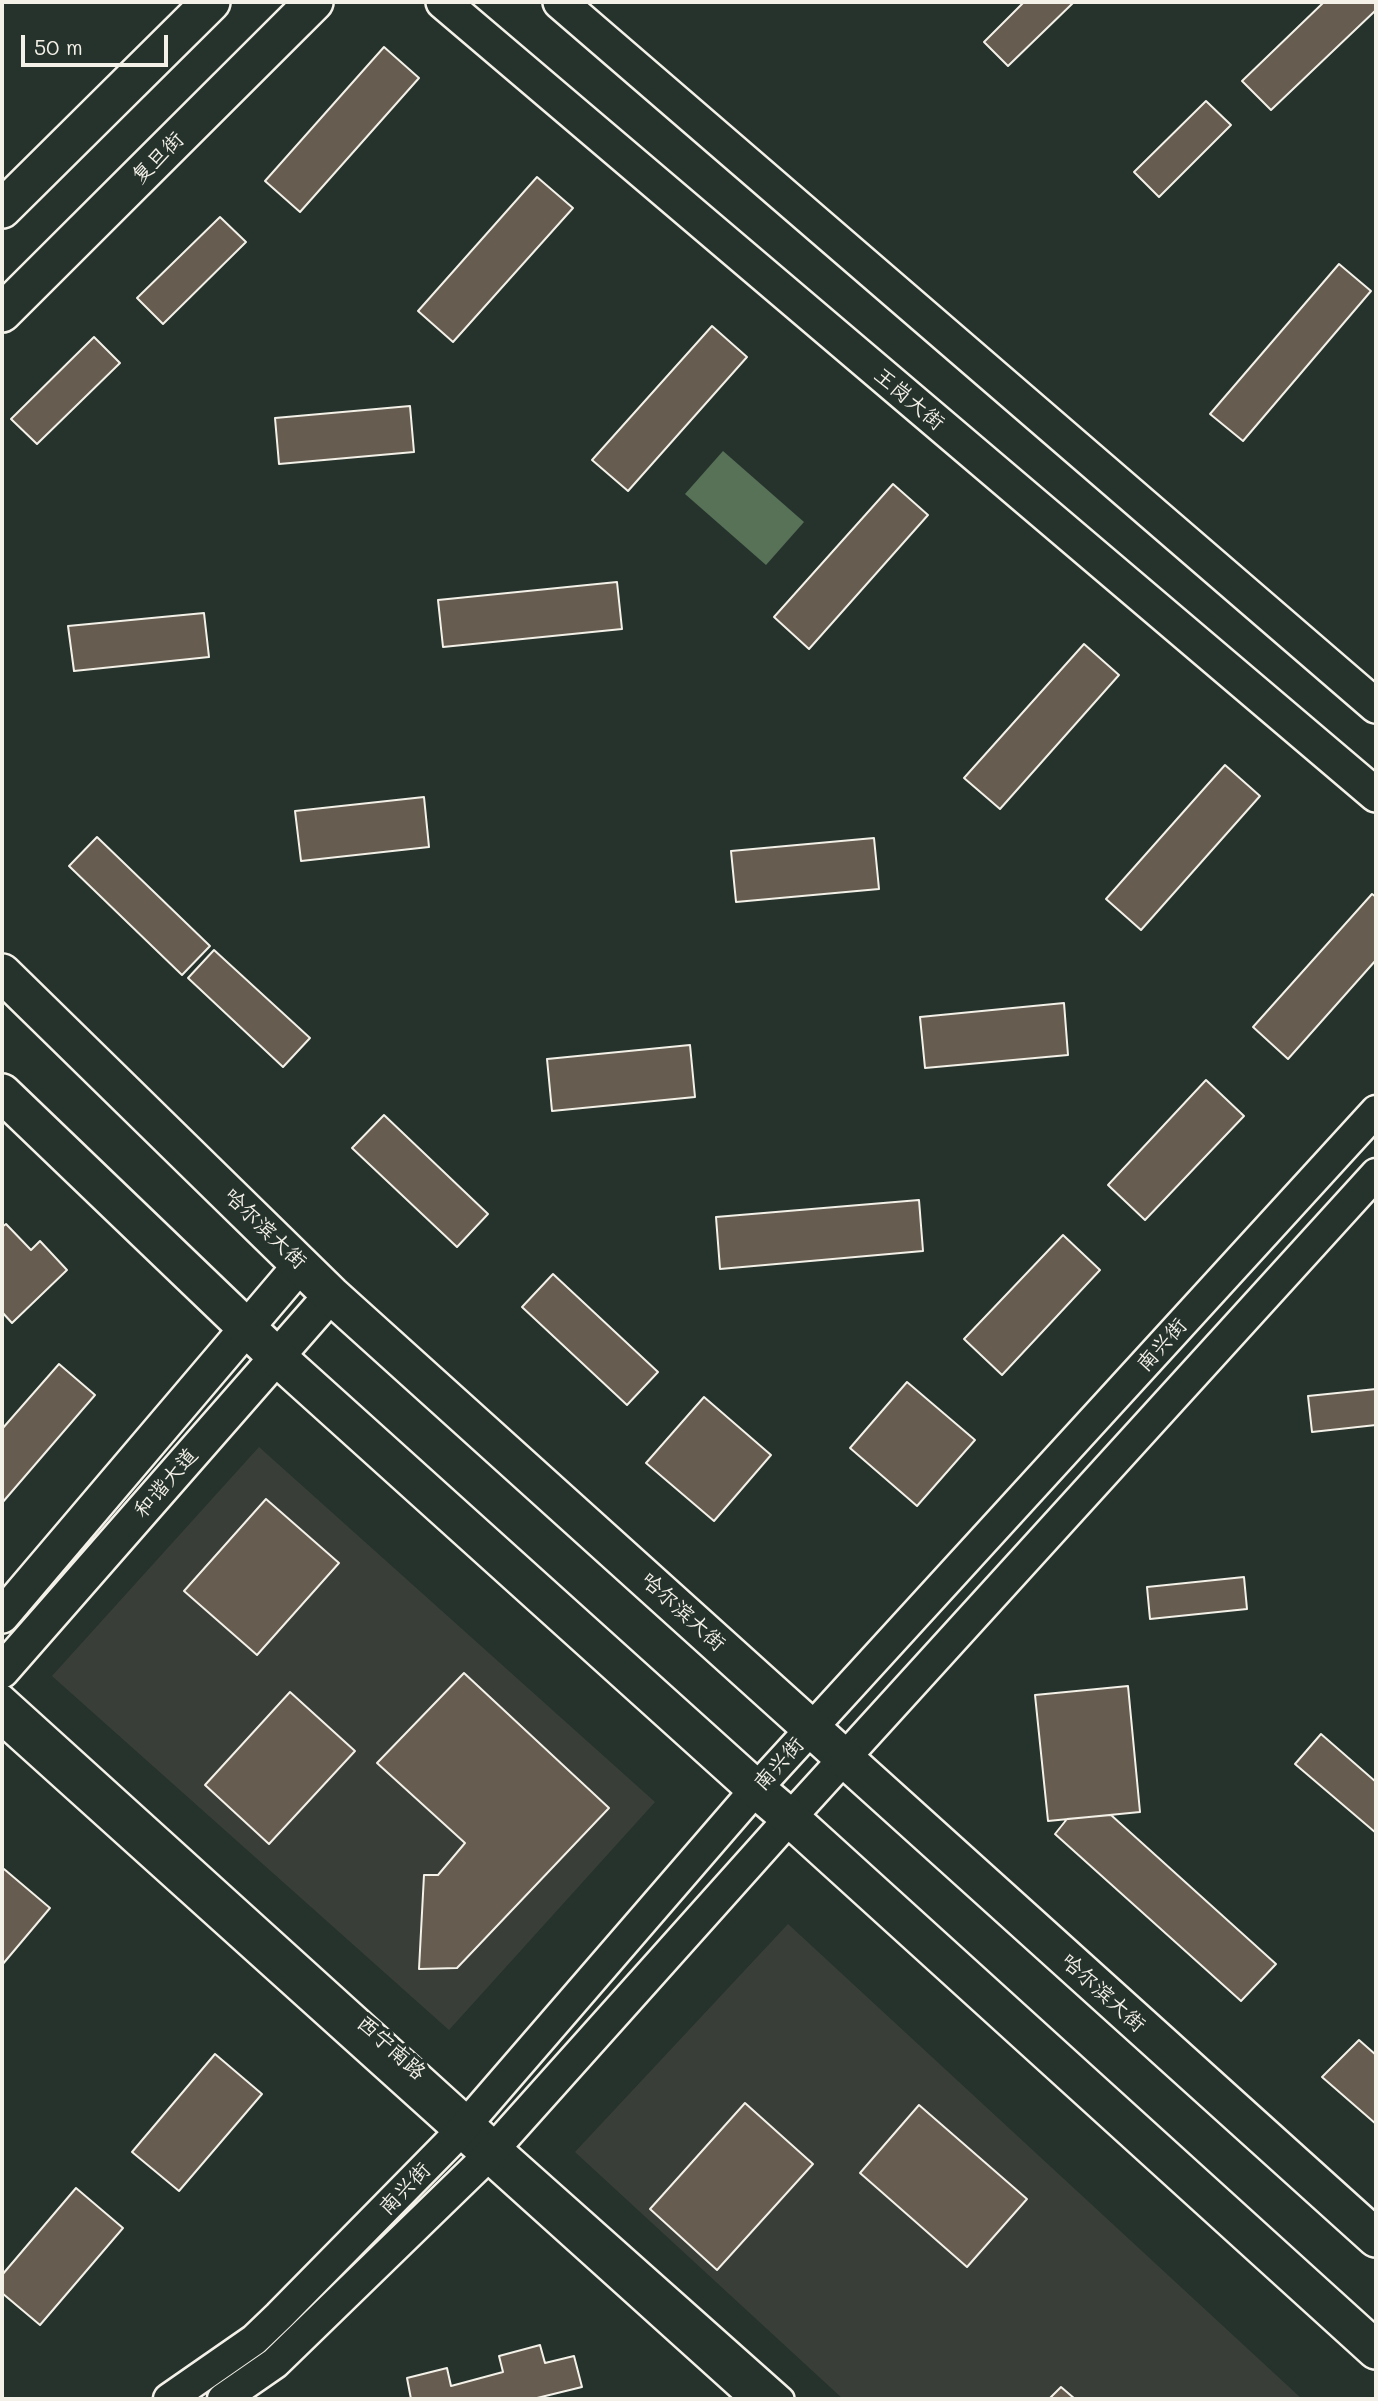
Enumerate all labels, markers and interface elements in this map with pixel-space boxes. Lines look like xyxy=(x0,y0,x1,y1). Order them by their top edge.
scale bar xyxy=(24,21,172,65)
text: 50 m xyxy=(34,33,83,60)
street label: 复旦街 xyxy=(127,127,189,189)
street label: 王岗大街 xyxy=(869,362,949,436)
street label: 哈尔滨大街 xyxy=(218,1183,312,1275)
street label: 南兴街 xyxy=(1132,1313,1192,1377)
street label: 和谐大道 xyxy=(129,1443,203,1523)
street label: 哈尔滨大街 xyxy=(636,1568,730,1656)
street label: 南兴街 xyxy=(749,1732,809,1796)
street label: 哈尔滨大街 xyxy=(1056,1949,1150,2037)
street label: 西宁南路 xyxy=(351,2011,431,2085)
street label: 南兴街 xyxy=(374,2158,436,2220)

